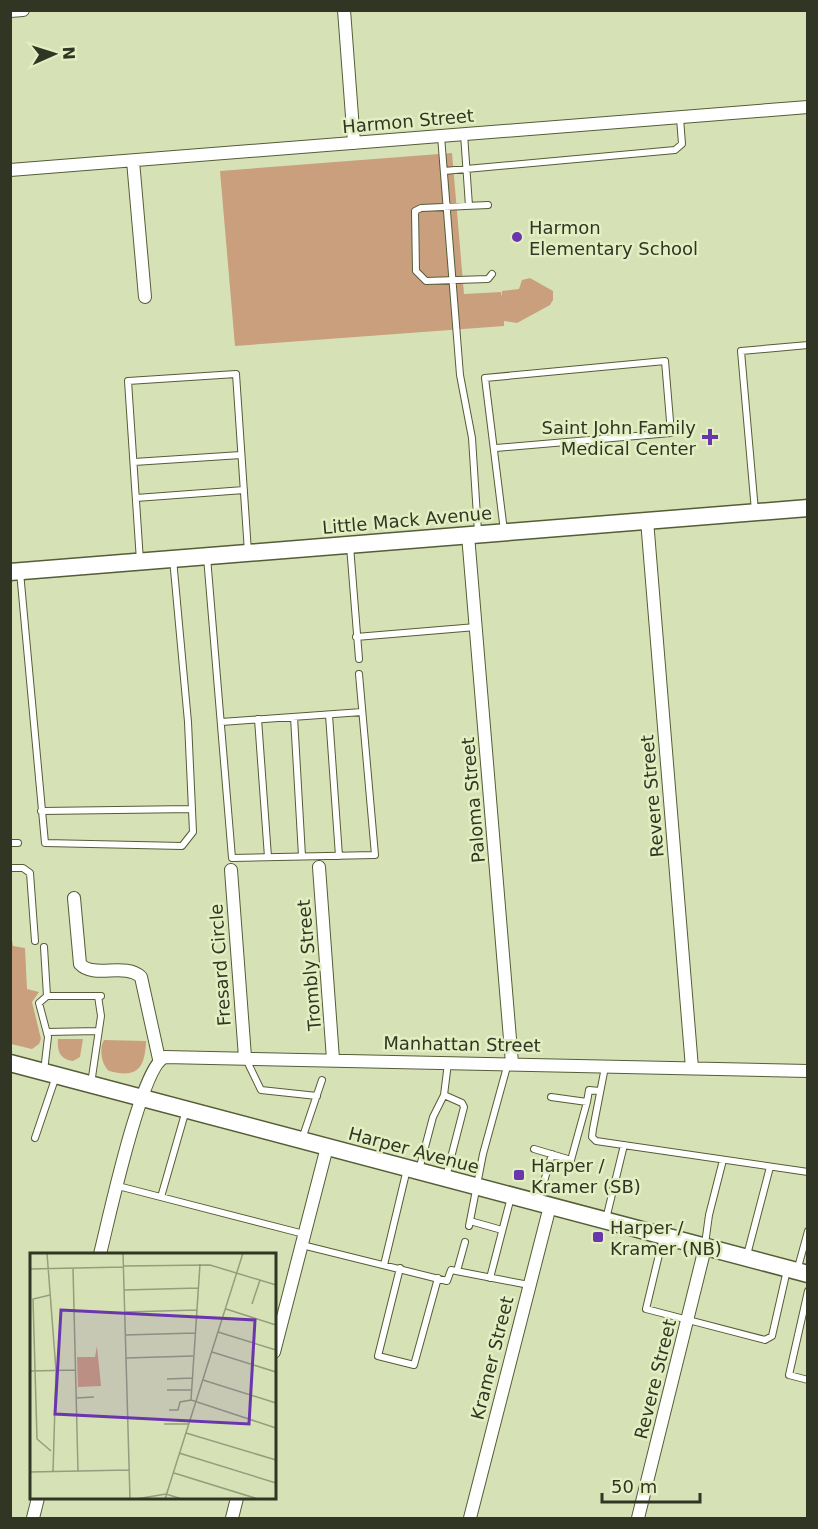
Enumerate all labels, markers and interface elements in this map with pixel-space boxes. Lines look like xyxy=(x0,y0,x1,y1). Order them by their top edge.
north arrow xyxy=(24,24,84,84)
text: N xyxy=(59,46,78,60)
street label: Harmon Street xyxy=(341,105,475,137)
place label: Harmon Elementary School xyxy=(529,217,698,259)
marker: Harmon Elementary School xyxy=(510,230,524,244)
place label: Saint John Family Medical Center xyxy=(542,417,697,459)
marker: Saint John Family Medical Center xyxy=(701,428,719,446)
street label: Little Mack Avenue xyxy=(321,502,493,538)
street label: Revere Street xyxy=(636,734,668,858)
street label: Paloma Street xyxy=(457,736,489,864)
street label: Trombly Street xyxy=(293,899,325,1032)
street label: Fresard Circle xyxy=(205,903,235,1027)
street label: Manhattan Street xyxy=(383,1032,541,1056)
street label: Harper Avenue xyxy=(346,1122,482,1178)
place label: Harper / Kramer (SB) xyxy=(531,1155,641,1197)
marker: Harper / Kramer (SB) xyxy=(512,1168,526,1182)
place label: Harper / Kramer (NB) xyxy=(610,1217,722,1259)
marker: Harper / Kramer (NB) xyxy=(591,1230,605,1244)
inset map xyxy=(30,1253,276,1499)
street label: Kramer Street xyxy=(466,1294,518,1422)
street label: Revere Street xyxy=(630,1317,680,1441)
scale bar xyxy=(602,1466,700,1504)
text: 50 m xyxy=(611,1476,657,1497)

